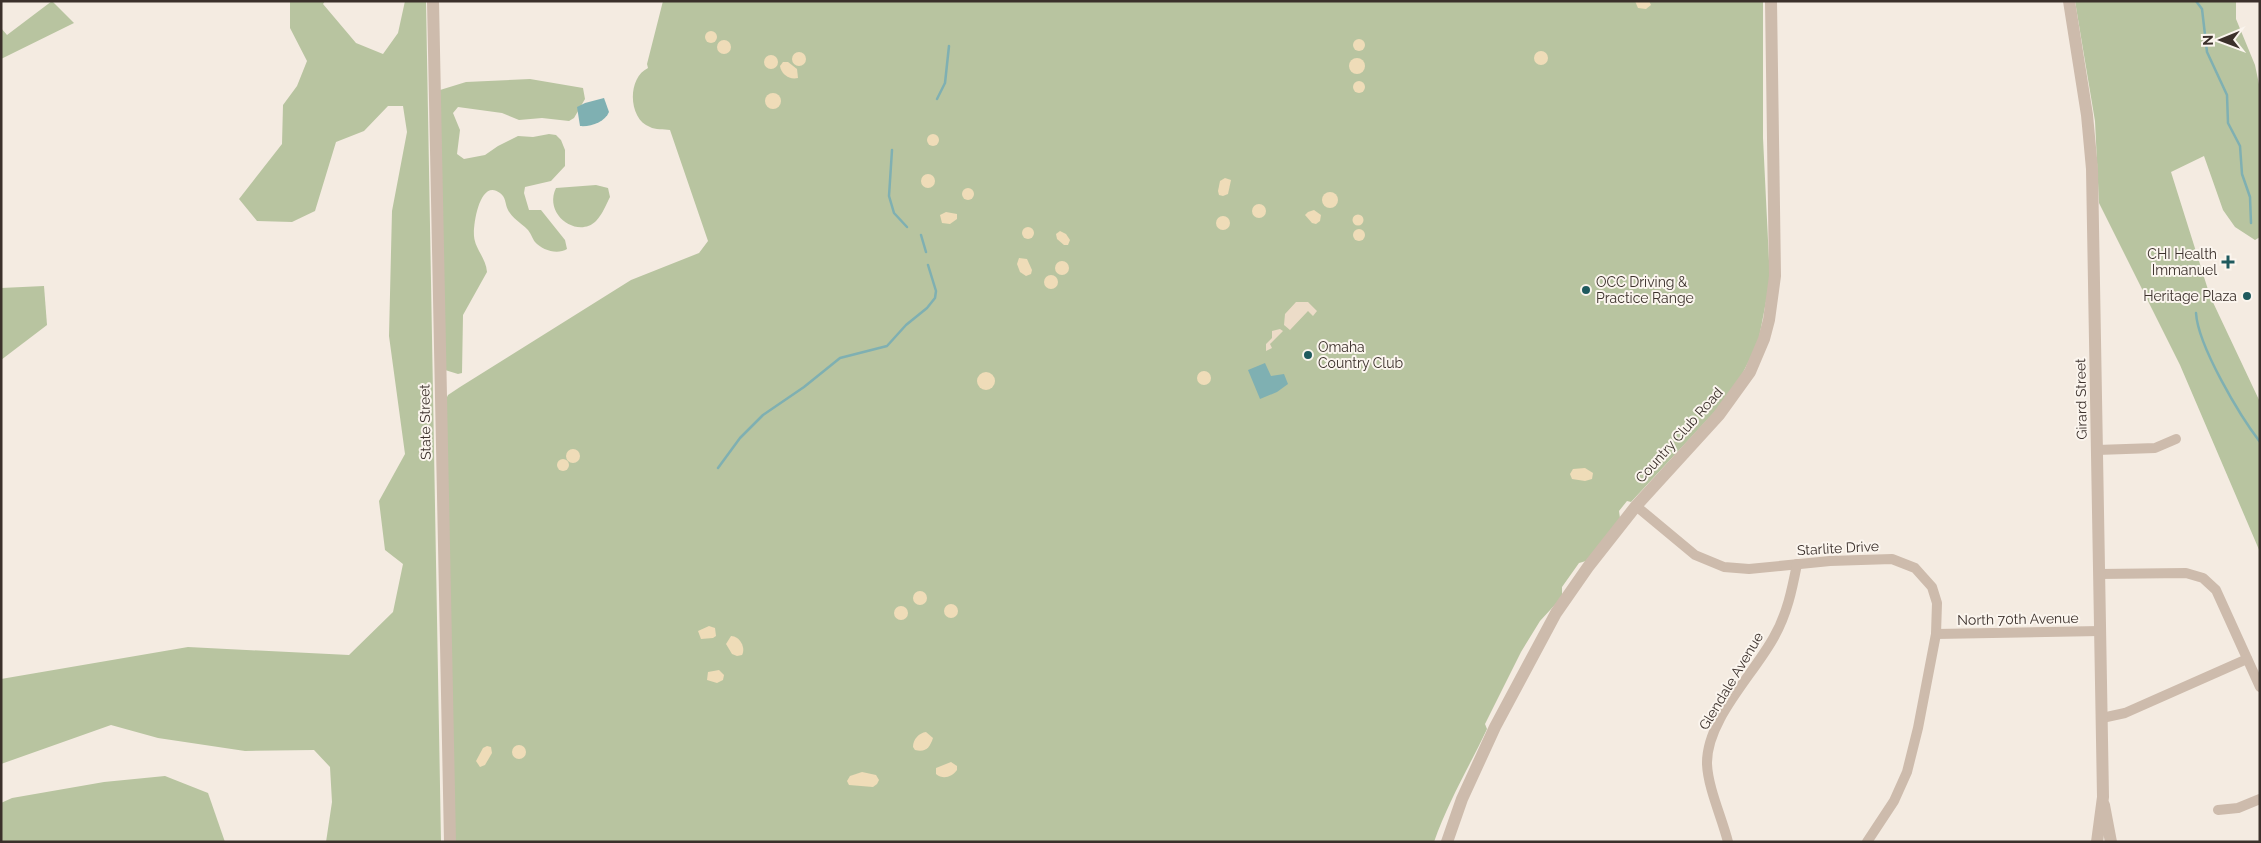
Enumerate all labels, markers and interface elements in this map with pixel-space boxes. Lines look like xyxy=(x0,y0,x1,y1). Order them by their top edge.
north arrow xyxy=(2196,15,2246,65)
text: N xyxy=(2200,35,2216,46)
place label: CHI Health Immanuel xyxy=(2147,246,2217,278)
marker: CHI Health Immanuel xyxy=(2221,255,2235,269)
place label: OCC Driving & Practice Range xyxy=(1596,274,1694,306)
marker: OCC Driving & Practice Range xyxy=(1580,284,1592,296)
place label: Heritage Plaza xyxy=(2143,288,2237,304)
marker: Heritage Plaza xyxy=(2241,290,2253,302)
place label: Omaha Country Club xyxy=(1318,339,1403,371)
marker: Omaha Country Club xyxy=(1302,349,1314,361)
street label: Girard Street xyxy=(2072,358,2090,440)
street label: State Street xyxy=(416,384,434,460)
street label: Country Club Road xyxy=(1632,384,1726,486)
street label: Starlite Drive xyxy=(1797,538,1879,558)
street label: North 70th Avenue xyxy=(1957,610,2079,628)
street label: Glendale Avenue xyxy=(1696,629,1766,733)

